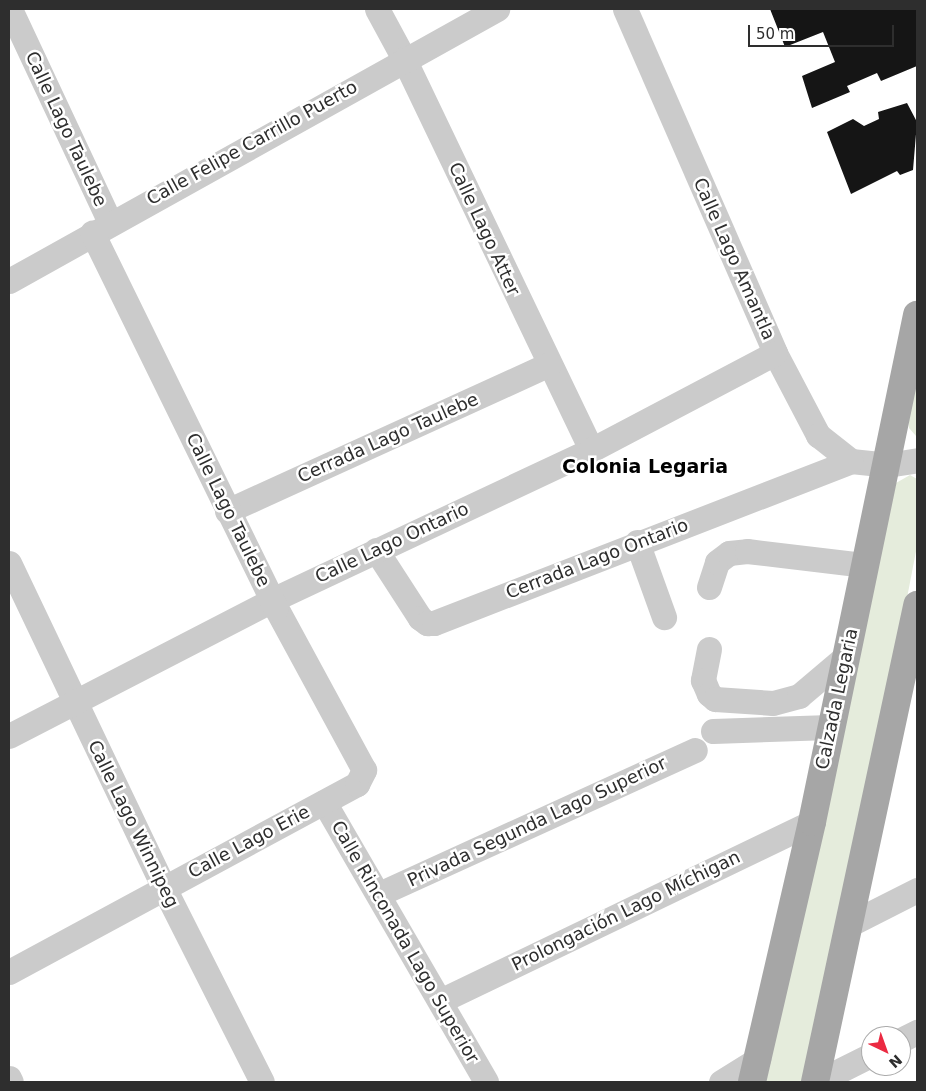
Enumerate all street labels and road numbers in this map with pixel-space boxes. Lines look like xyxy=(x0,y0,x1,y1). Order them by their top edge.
street label: Calle Lago Taulebe xyxy=(21,48,111,210)
street label: Calle Felipe Carrillo Puerto xyxy=(143,76,361,210)
street label: Calle Lago Atter xyxy=(444,159,524,299)
street label: Calle Lago Amantla xyxy=(689,175,779,343)
street label: Cerrada Lago Taulebe xyxy=(294,388,482,488)
street label: Calle Lago Taulebe xyxy=(181,429,275,591)
street label: Calle Lago Ontario xyxy=(312,498,472,588)
street label: Cerrada Lago Ontario xyxy=(503,514,691,604)
street label: Calzada Legaria xyxy=(811,626,863,772)
street label: Calle Lago Winnipeg xyxy=(83,737,183,911)
street label: Privada Segunda Lago Superior xyxy=(404,752,670,892)
street label: Calle Lago Erie xyxy=(185,801,313,883)
street label: Calle Rinconada Lago Superior xyxy=(327,817,483,1067)
street label: Prolongación Lago Míchigan xyxy=(508,846,744,976)

